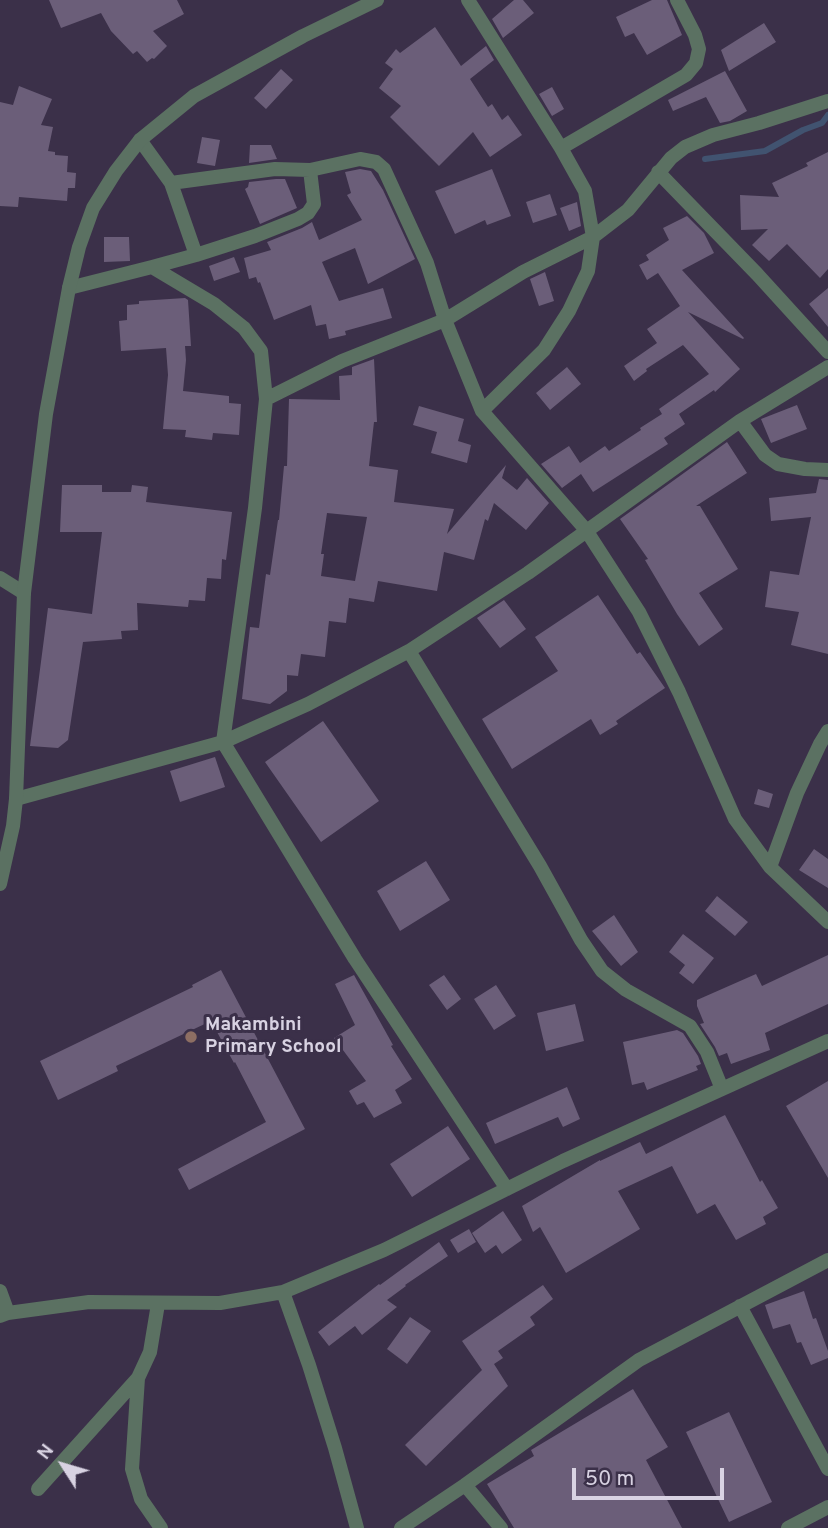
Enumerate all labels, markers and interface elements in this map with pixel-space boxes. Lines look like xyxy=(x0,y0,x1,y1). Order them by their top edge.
place label: Makambini Primary School xyxy=(205,1015,341,1059)
marker: Makambini Primary School xyxy=(183,1029,199,1045)
north arrow xyxy=(28,1430,98,1500)
text: N xyxy=(33,1440,60,1465)
scale bar xyxy=(576,1454,728,1498)
text: 50 m xyxy=(585,1466,634,1493)

